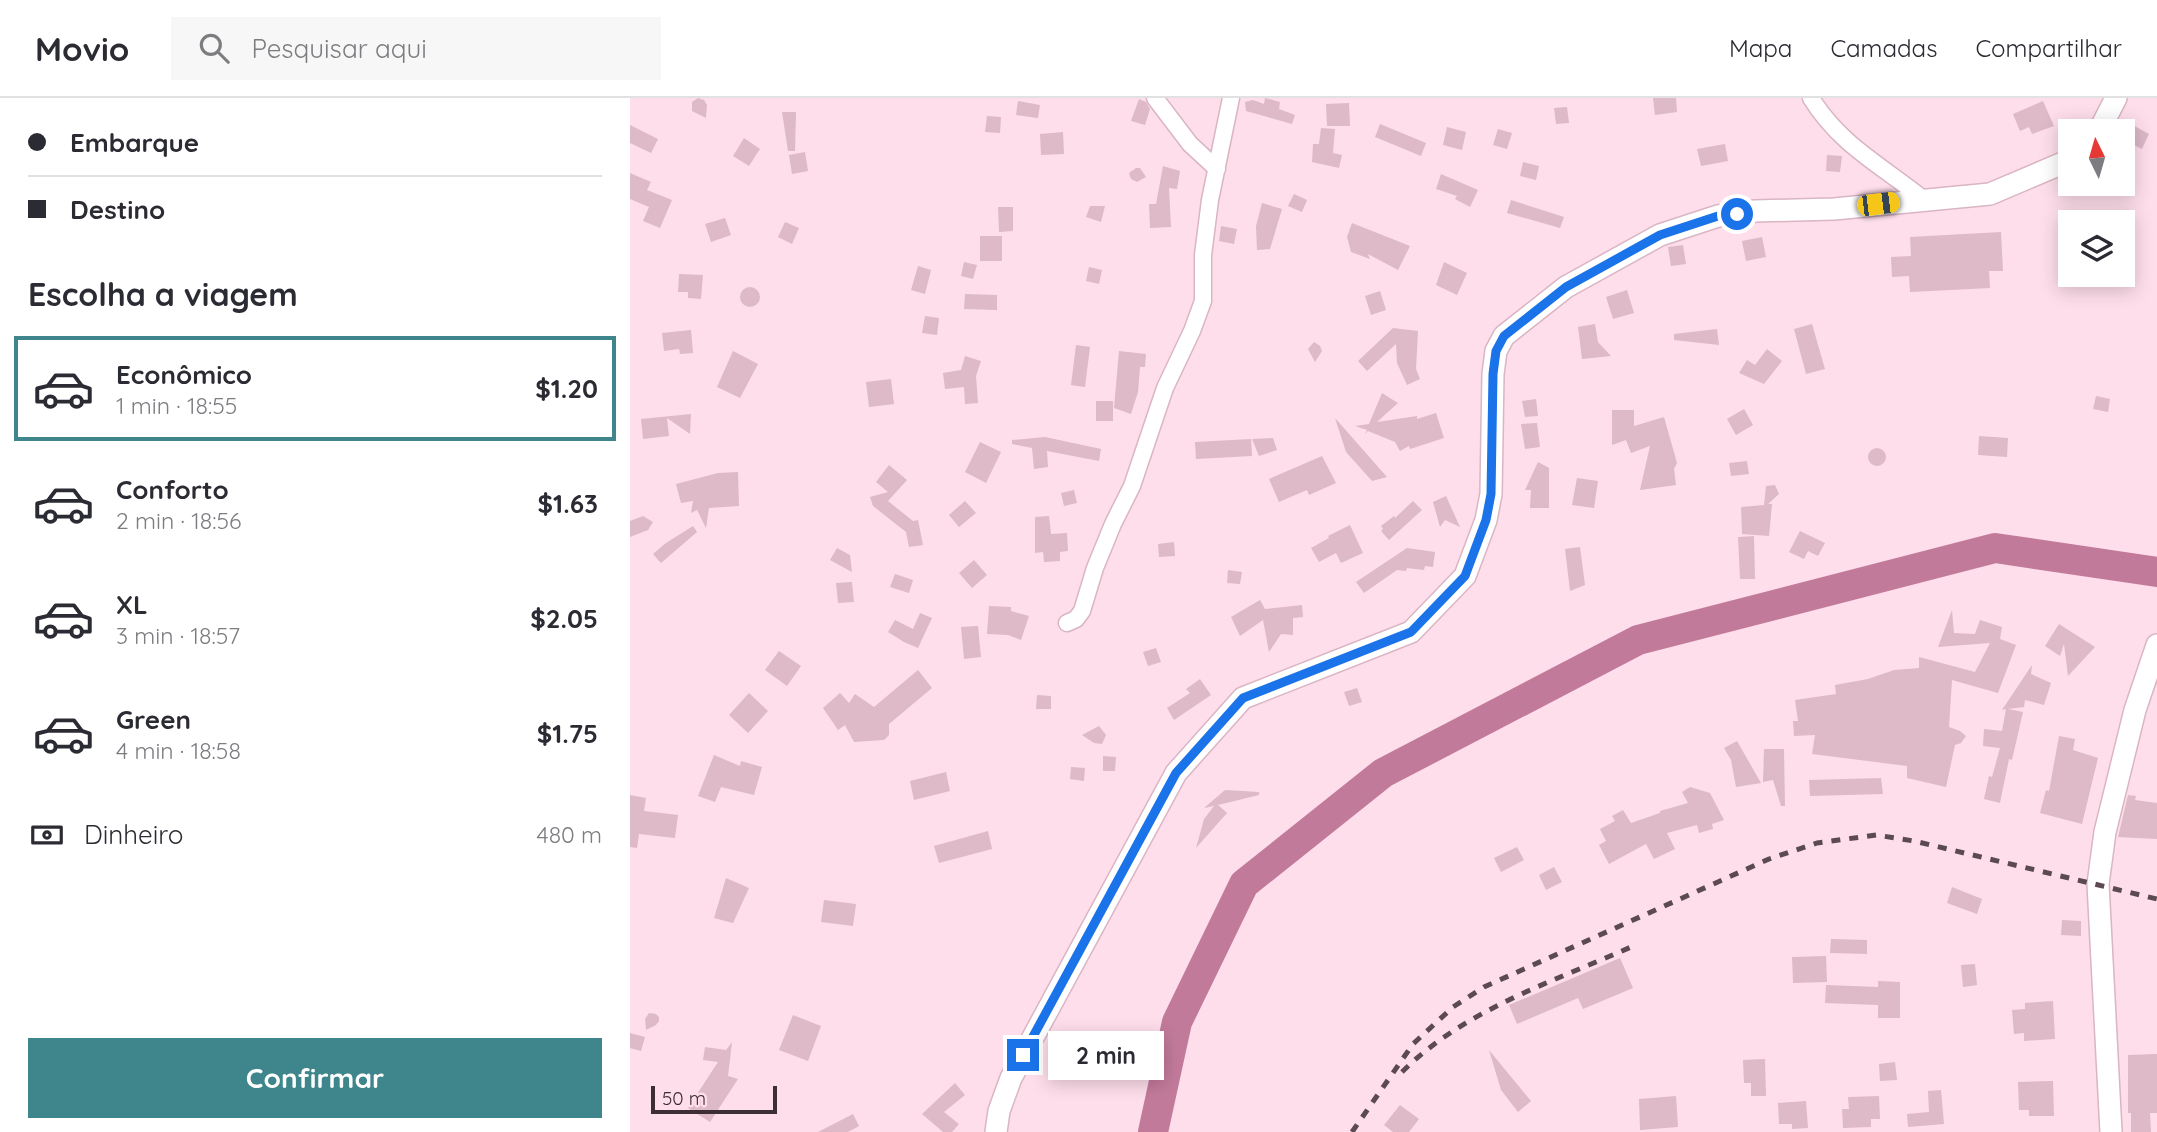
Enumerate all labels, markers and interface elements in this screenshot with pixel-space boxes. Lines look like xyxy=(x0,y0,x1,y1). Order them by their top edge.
search box xyxy=(171,17,661,80)
text: Movio xyxy=(35,28,129,69)
icon: search xyxy=(195,29,233,67)
text: Pesquisar aqui xyxy=(251,32,427,65)
text: Mapa xyxy=(1729,33,1792,63)
text: Camadas xyxy=(1830,33,1937,63)
text: Compartilhar xyxy=(1975,33,2122,63)
north arrow xyxy=(2058,119,2135,196)
map controls xyxy=(2058,119,2135,287)
text: Embarque xyxy=(70,126,199,159)
car xyxy=(1856,191,1901,217)
text: Destino xyxy=(70,193,165,226)
route start xyxy=(1721,198,1753,230)
button: layers xyxy=(2058,210,2135,287)
text: Escolha a viagem xyxy=(28,274,298,314)
icon: car xyxy=(32,357,95,420)
text: Econômico xyxy=(116,358,252,391)
text: $1.20 xyxy=(535,372,598,405)
text: 1 min · 18:55 xyxy=(116,391,237,420)
icon: car xyxy=(32,472,95,535)
text: Conforto xyxy=(116,473,229,506)
text: $1.63 xyxy=(538,487,598,520)
text: 2 min · 18:56 xyxy=(116,506,241,535)
icon: car xyxy=(32,587,95,650)
text: XL xyxy=(116,588,148,621)
text: $2.05 xyxy=(530,602,598,635)
text: 3 min · 18:57 xyxy=(116,621,240,650)
icon: car xyxy=(32,702,95,765)
text: Green xyxy=(116,703,191,736)
text: $1.75 xyxy=(537,717,598,750)
text: 4 min · 18:58 xyxy=(116,736,241,765)
icon: cash xyxy=(28,816,66,854)
text: Dinheiro xyxy=(84,818,183,851)
text: 480 m xyxy=(537,820,602,849)
callout: 2 min xyxy=(1048,1030,1163,1080)
button: Confirmar xyxy=(28,1038,602,1118)
route end xyxy=(1007,1039,1039,1071)
text: 2 min xyxy=(1076,1041,1136,1070)
scale bar xyxy=(651,1083,777,1115)
text: 50 m xyxy=(662,1086,706,1110)

